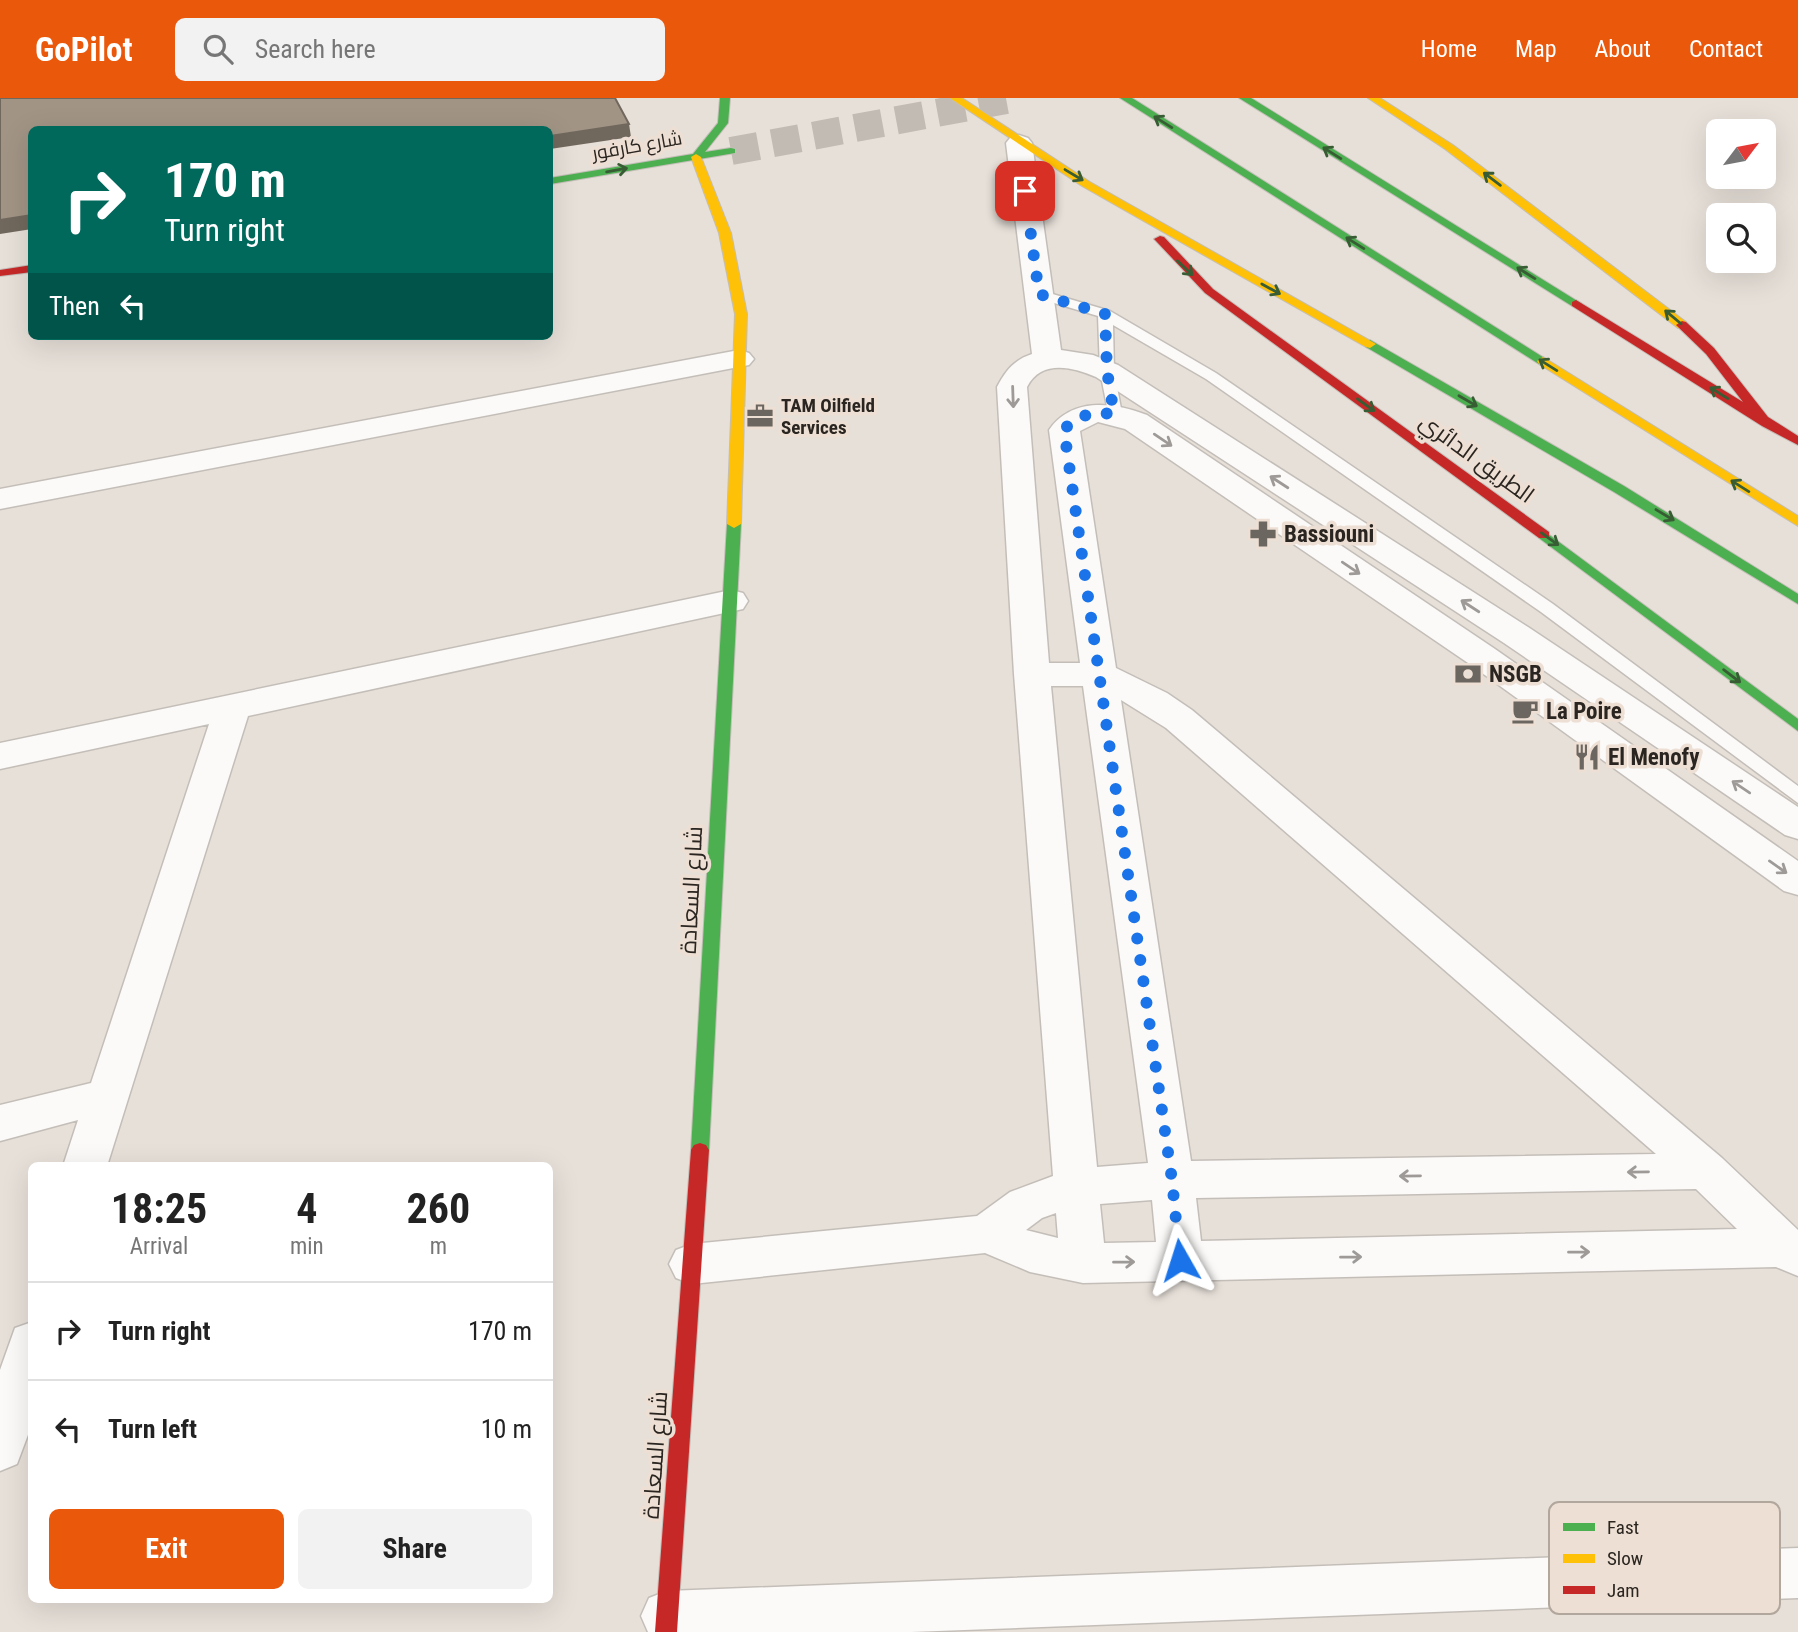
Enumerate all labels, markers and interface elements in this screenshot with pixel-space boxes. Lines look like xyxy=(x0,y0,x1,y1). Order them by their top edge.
search box xyxy=(175,18,665,81)
text: GoPilot xyxy=(35,30,133,69)
icon: search xyxy=(199,30,237,68)
text: Search here xyxy=(255,34,376,64)
text: Home xyxy=(1421,35,1477,63)
text: Map xyxy=(1515,35,1557,63)
text: About xyxy=(1595,35,1651,63)
text: Contact xyxy=(1689,35,1763,63)
one-way arrow xyxy=(1153,114,1173,128)
north arrow xyxy=(1706,119,1776,189)
map controls xyxy=(1706,119,1776,273)
street label: شارع كارفور xyxy=(589,126,684,167)
one-way arrow xyxy=(1323,145,1343,159)
text: 170 m xyxy=(164,152,286,209)
icon: right xyxy=(49,154,140,245)
pin xyxy=(995,161,1055,221)
one-way arrow xyxy=(605,163,628,176)
one-way arrow xyxy=(1063,169,1083,183)
icon: arrive xyxy=(1006,172,1044,210)
one-way arrow xyxy=(1483,172,1502,187)
button: search xyxy=(1706,203,1776,273)
text: Turn right xyxy=(164,211,285,249)
one-way arrow xyxy=(1346,236,1366,250)
one-way arrow xyxy=(1176,259,1193,276)
one-way arrow xyxy=(1516,266,1536,280)
one-way arrow xyxy=(1260,282,1280,296)
icon: left xyxy=(114,287,152,325)
text: Then xyxy=(49,291,100,321)
one-way arrow xyxy=(1664,309,1682,325)
one-way arrow xyxy=(1538,357,1558,371)
one-way arrow xyxy=(1006,385,1019,408)
one-way arrow xyxy=(1709,386,1729,400)
place label: TAM Oilfield Services xyxy=(781,394,875,439)
one-way arrow xyxy=(1458,394,1478,408)
one-way arrow xyxy=(1356,398,1375,413)
office icon: TAM Oilfield Services xyxy=(745,401,775,431)
street label: الطريق الدائري xyxy=(1412,408,1539,512)
one-way arrow xyxy=(1153,433,1172,447)
one-way arrow xyxy=(1270,475,1290,489)
one-way arrow xyxy=(1731,479,1750,494)
one-way arrow xyxy=(1655,509,1675,523)
pharmacy icon: Bassiouni xyxy=(1248,519,1278,549)
place label: Bassiouni xyxy=(1284,521,1374,548)
one-way arrow xyxy=(1540,532,1559,546)
one-way arrow xyxy=(1341,561,1360,575)
one-way arrow xyxy=(1461,599,1481,613)
bank icon: NSGB xyxy=(1453,659,1483,689)
place label: NSGB xyxy=(1489,661,1542,688)
one-way arrow xyxy=(1722,669,1740,684)
cafe icon: La Poire xyxy=(1510,696,1540,726)
place label: La Poire xyxy=(1546,698,1622,725)
restaurant icon: El Menofy xyxy=(1572,742,1602,772)
place label: El Menofy xyxy=(1608,744,1700,771)
one-way arrow xyxy=(1732,779,1751,794)
street label: شارع السعادة xyxy=(675,825,710,955)
one-way arrow xyxy=(1768,860,1787,874)
one-way arrow xyxy=(1626,1166,1649,1179)
one-way arrow xyxy=(1399,1169,1422,1183)
text: 18:25 xyxy=(111,1184,207,1233)
text: 4 xyxy=(296,1184,317,1233)
text: 260 xyxy=(406,1184,470,1233)
position arrow xyxy=(1143,1223,1217,1297)
text: Arrival xyxy=(130,1233,188,1260)
text: min xyxy=(290,1233,324,1260)
text: m xyxy=(430,1233,447,1260)
one-way arrow xyxy=(1567,1245,1590,1258)
one-way arrow xyxy=(1339,1250,1362,1263)
one-way arrow xyxy=(1112,1255,1135,1268)
icon: right xyxy=(49,1312,87,1350)
text: Turn right xyxy=(108,1316,210,1346)
text: 170 m xyxy=(468,1316,532,1346)
street label: شارع السعادة xyxy=(638,1390,675,1520)
icon: left xyxy=(49,1410,87,1448)
text: Turn left xyxy=(108,1414,197,1444)
text: 10 m xyxy=(481,1414,532,1444)
legend xyxy=(1549,1502,1780,1614)
button: Exit xyxy=(49,1509,284,1589)
button: Share xyxy=(298,1509,532,1589)
text: Fast xyxy=(1607,1516,1639,1539)
text: Slow xyxy=(1607,1547,1643,1570)
text: Jam xyxy=(1607,1579,1640,1602)

